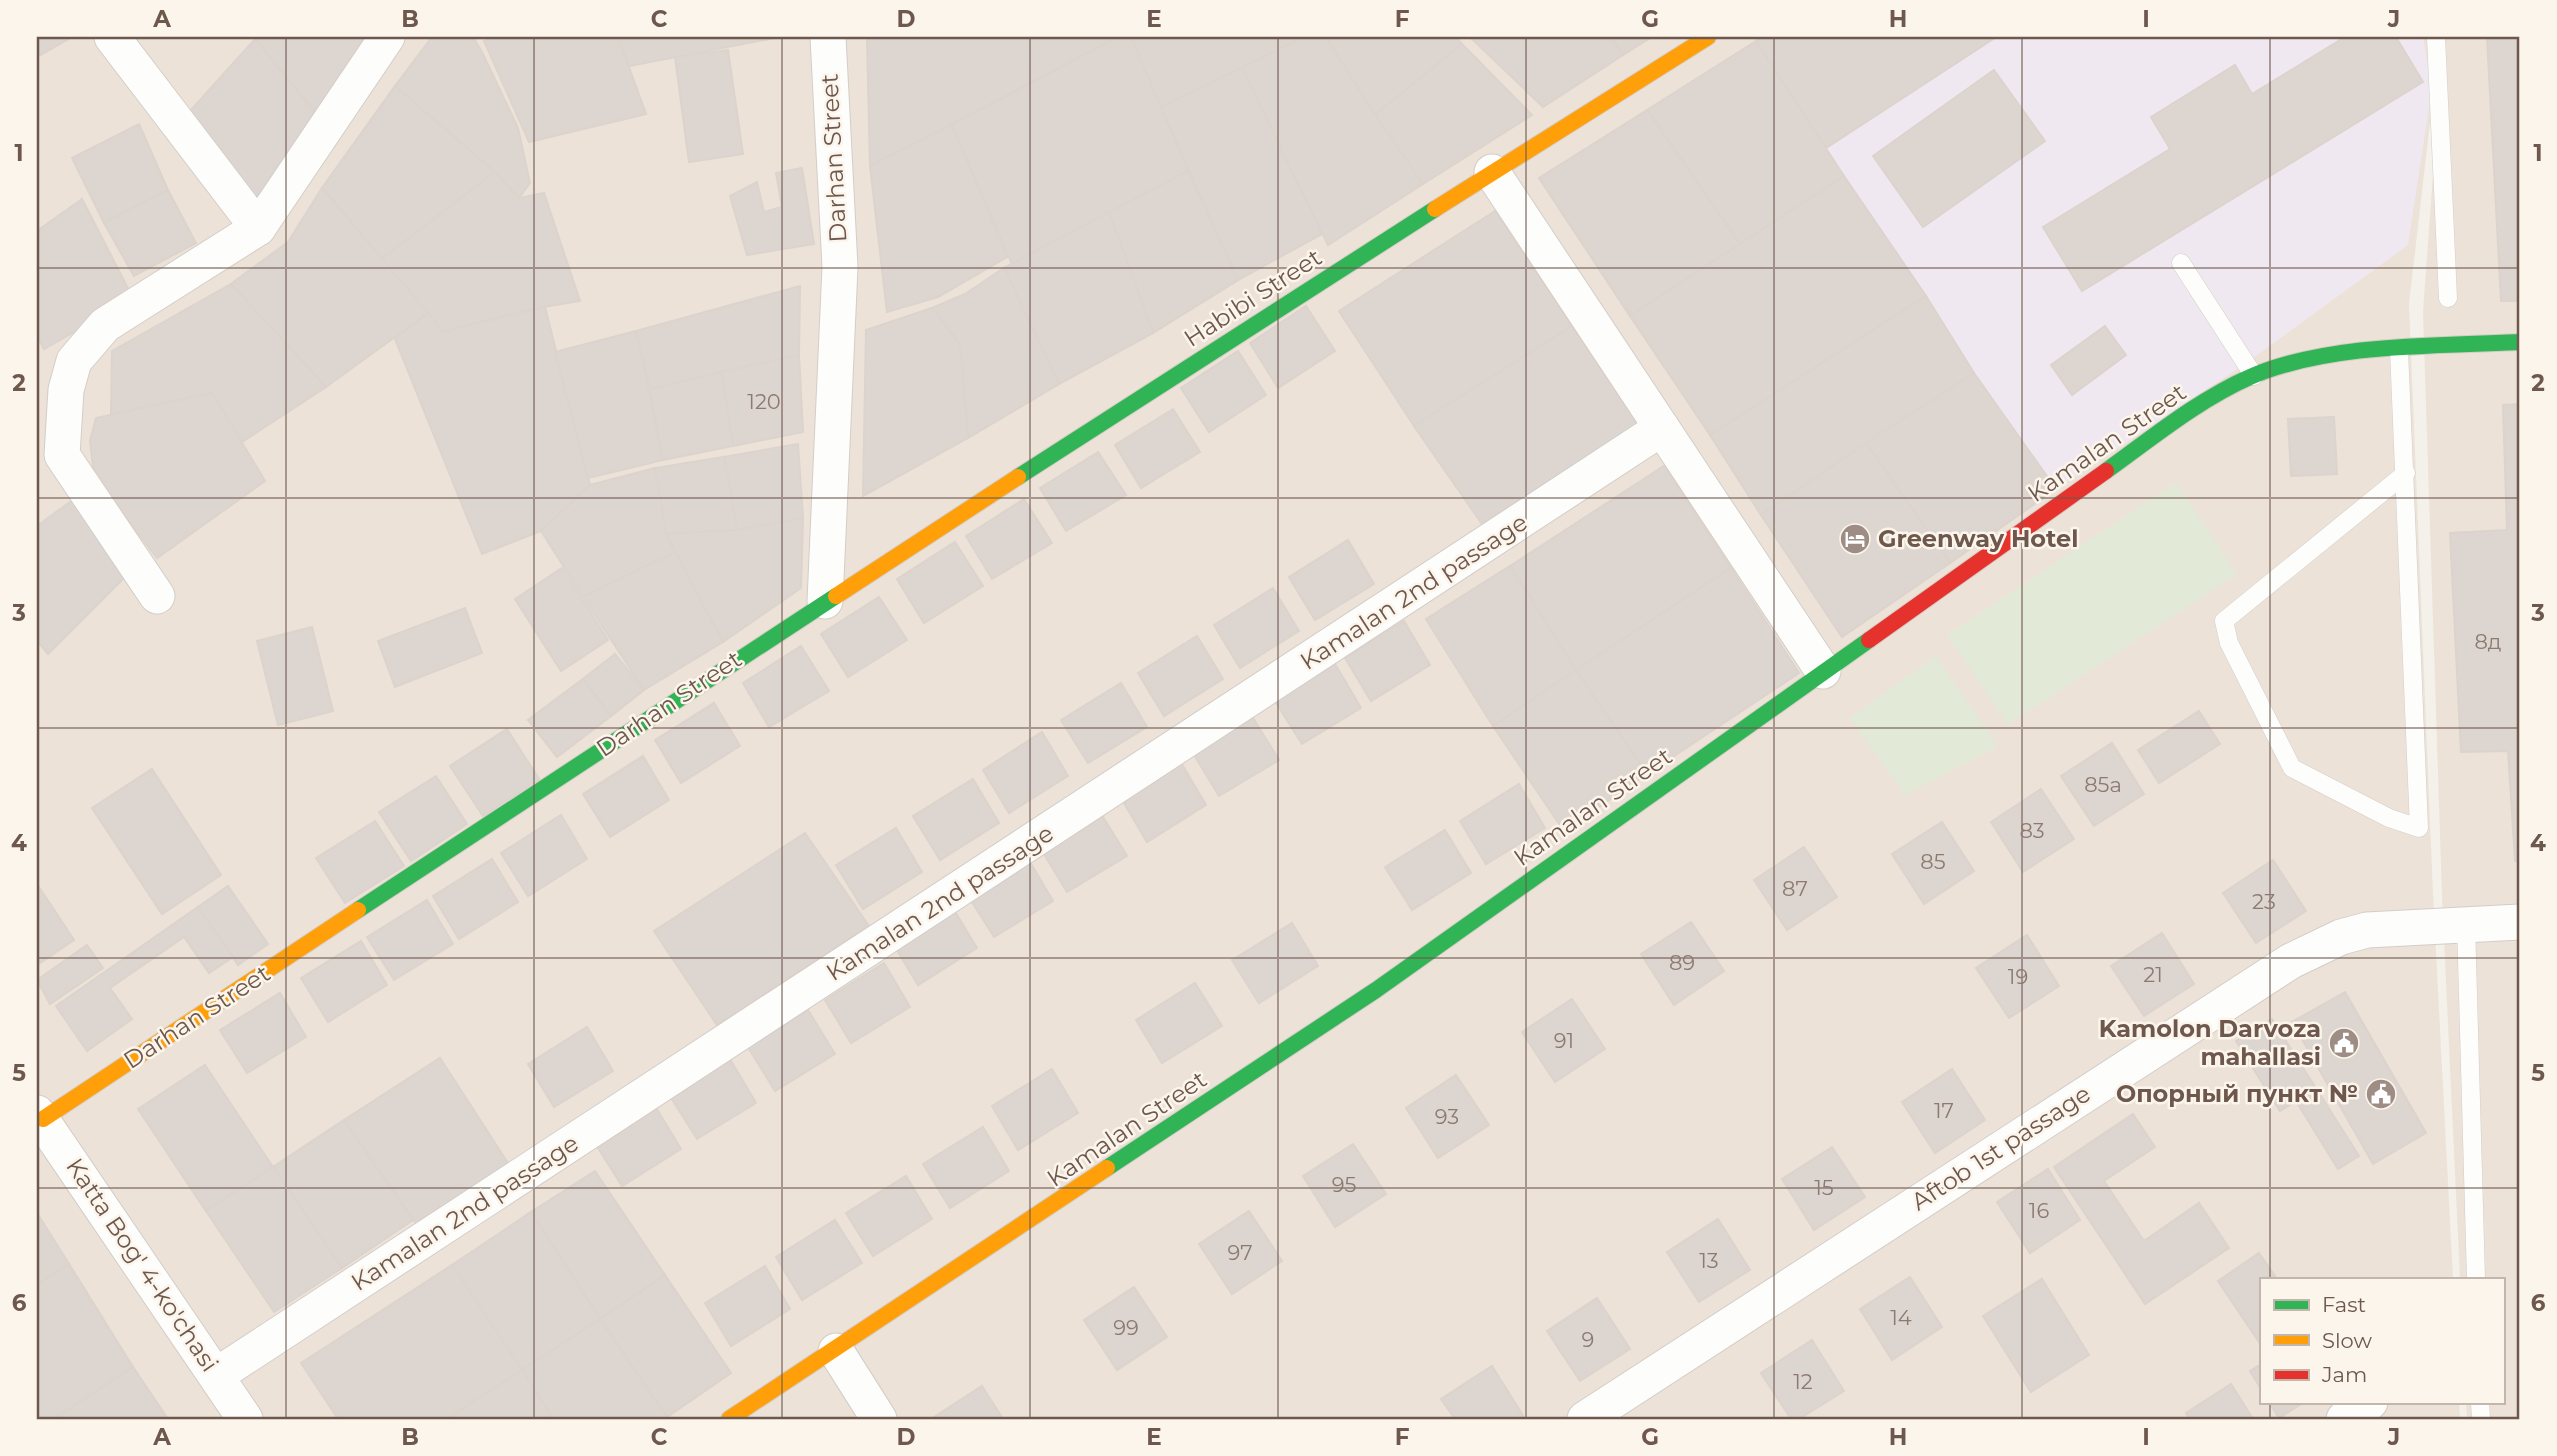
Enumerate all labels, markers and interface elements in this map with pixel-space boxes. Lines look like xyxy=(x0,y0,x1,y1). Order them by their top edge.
text: A xyxy=(152,5,171,33)
text: B xyxy=(401,5,419,33)
text: C xyxy=(651,5,668,33)
text: D xyxy=(897,5,916,33)
text: E xyxy=(1146,5,1162,33)
text: F xyxy=(1395,5,1410,33)
text: G xyxy=(1641,5,1659,33)
text: H xyxy=(1889,5,1907,33)
text: I xyxy=(2142,5,2150,33)
text: J xyxy=(2387,5,2400,33)
street label: Darhan Street xyxy=(815,73,852,243)
text: 1 xyxy=(14,139,24,167)
text: 1 xyxy=(2533,139,2543,167)
street label: Habibi Street xyxy=(1179,242,1327,353)
text: 2 xyxy=(12,369,26,397)
text: 2 xyxy=(2531,369,2545,397)
street label: Kamalan Street xyxy=(2022,377,2192,508)
house number: 120 xyxy=(747,389,781,414)
street label: Kamalan 2nd passage xyxy=(1295,507,1533,676)
hotel icon: Greenway Hotel xyxy=(1838,522,1872,556)
place label: Greenway Hotel xyxy=(1878,524,2079,553)
text: 3 xyxy=(11,599,26,627)
text: 3 xyxy=(2530,599,2545,627)
house number: 8д xyxy=(2474,629,2502,654)
street label: Darhan Street xyxy=(591,644,747,763)
street label: Kamalan Street xyxy=(1508,741,1678,872)
house number: 85a xyxy=(2084,772,2122,797)
street label: Kamalan 2nd passage xyxy=(821,818,1059,987)
house number: 83 xyxy=(2019,818,2045,843)
text: 4 xyxy=(11,829,27,857)
text: 4 xyxy=(2530,829,2546,857)
house number: 85 xyxy=(1920,849,1946,874)
house number: 87 xyxy=(1782,876,1808,901)
house number: 23 xyxy=(2252,889,2276,914)
house number: 89 xyxy=(1669,950,1695,975)
street label: Darhan Street xyxy=(118,958,276,1075)
house number: 21 xyxy=(2143,962,2163,987)
house number: 19 xyxy=(2008,964,2028,989)
place label: Kamolon Darvoza mahallasi xyxy=(2099,1014,2321,1071)
public building icon: Kamolon Darvoza mahallasi xyxy=(2327,1026,2361,1060)
house number: 91 xyxy=(1554,1028,1574,1053)
text: 5 xyxy=(12,1059,26,1087)
text: 5 xyxy=(2531,1059,2545,1087)
street label: Kamalan Street xyxy=(1041,1064,1212,1193)
public building icon: Опорный пункт № xyxy=(2364,1077,2398,1111)
street label: Aftob 1st passage xyxy=(1906,1079,2096,1216)
place label: Опорный пункт № xyxy=(2116,1079,2358,1108)
house number: 17 xyxy=(1934,1098,1954,1123)
house number: 93 xyxy=(1435,1104,1459,1129)
street label: Kamalan 2nd passage xyxy=(346,1128,584,1297)
street label: Katta Bog' 4-ko'chasi xyxy=(60,1153,225,1377)
house number: 95 xyxy=(1332,1172,1356,1197)
house number: 15 xyxy=(1814,1175,1834,1200)
house number: 16 xyxy=(2029,1198,2049,1223)
house number: 97 xyxy=(1228,1240,1253,1265)
house number: 13 xyxy=(1699,1248,1719,1273)
legend xyxy=(2260,1278,2504,1404)
text: 6 xyxy=(12,1289,27,1317)
text: 6 xyxy=(2531,1289,2546,1317)
text: Fast xyxy=(2322,1292,2366,1317)
house number: 14 xyxy=(1890,1305,1912,1330)
house number: 99 xyxy=(1113,1315,1139,1340)
house number: 9 xyxy=(1582,1327,1594,1352)
text: Slow xyxy=(2322,1328,2372,1353)
text: Jam xyxy=(2321,1362,2367,1387)
house number: 12 xyxy=(1793,1369,1813,1394)
text: A xyxy=(152,1423,171,1451)
text: B xyxy=(401,1423,419,1451)
text: C xyxy=(651,1423,668,1451)
text: D xyxy=(897,1423,916,1451)
text: E xyxy=(1146,1423,1162,1451)
text: F xyxy=(1395,1423,1410,1451)
text: G xyxy=(1641,1423,1659,1451)
text: H xyxy=(1889,1423,1907,1451)
text: I xyxy=(2142,1423,2150,1451)
text: J xyxy=(2387,1423,2400,1451)

